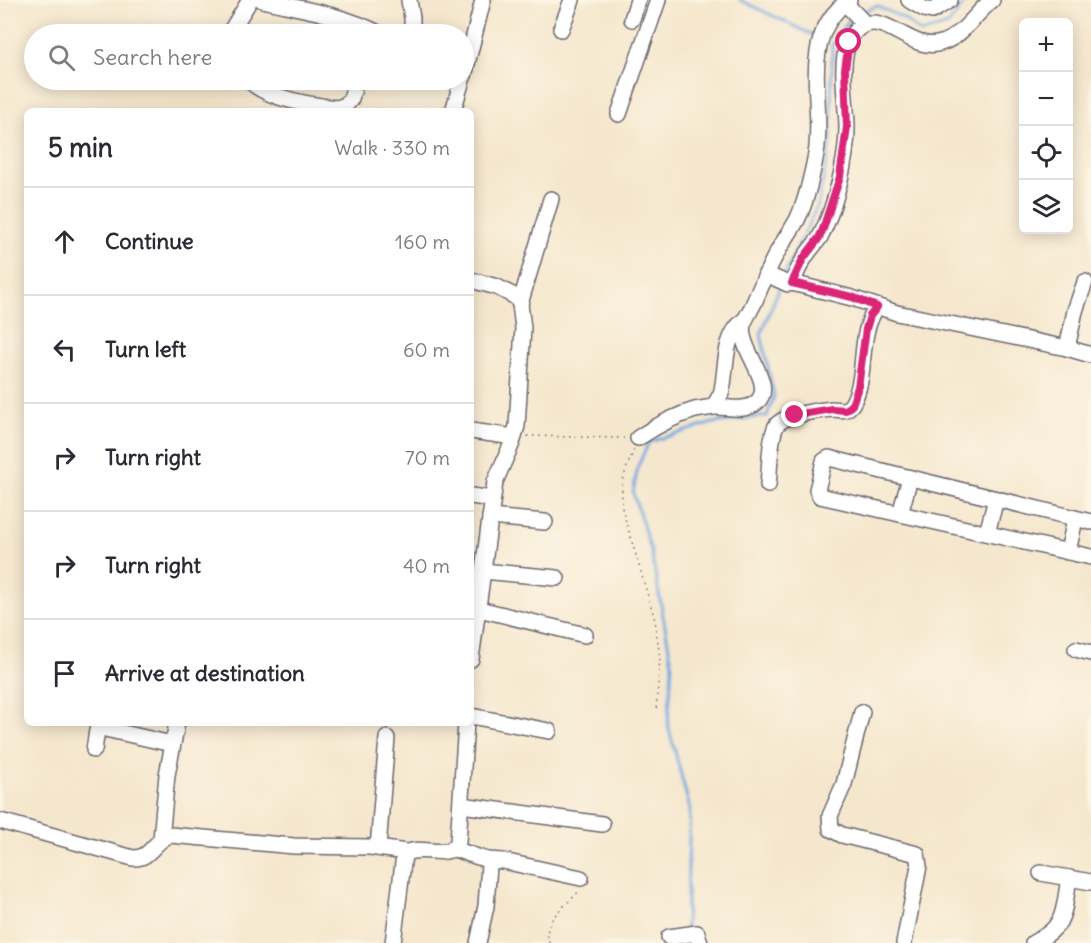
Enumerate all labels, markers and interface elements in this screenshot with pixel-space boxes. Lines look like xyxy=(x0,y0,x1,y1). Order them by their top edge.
map controls xyxy=(1019,18,1073,234)
button: + xyxy=(1019,18,1073,72)
search box xyxy=(24,24,474,90)
route start xyxy=(835,28,861,54)
icon: search xyxy=(45,41,78,74)
text: Search here xyxy=(93,43,212,71)
button: − xyxy=(1019,72,1073,126)
button: locate xyxy=(1019,126,1073,180)
text: 5 min xyxy=(48,131,113,164)
text: Walk · 330 m xyxy=(334,135,450,160)
button: layers xyxy=(1019,180,1073,234)
icon: ahead xyxy=(48,225,81,258)
text: Continue xyxy=(105,227,194,255)
text: 160 m xyxy=(395,229,450,254)
icon: left xyxy=(48,333,81,366)
text: Turn left xyxy=(105,335,186,363)
text: 60 m xyxy=(403,337,450,362)
route end xyxy=(781,401,807,427)
icon: right xyxy=(48,441,81,474)
text: Turn right xyxy=(105,443,201,471)
text: 70 m xyxy=(405,445,450,470)
icon: right xyxy=(48,549,81,582)
text: Turn right xyxy=(105,551,201,579)
text: 40 m xyxy=(403,553,450,578)
icon: arrive xyxy=(48,657,81,690)
text: Arrive at destination xyxy=(105,659,305,687)

